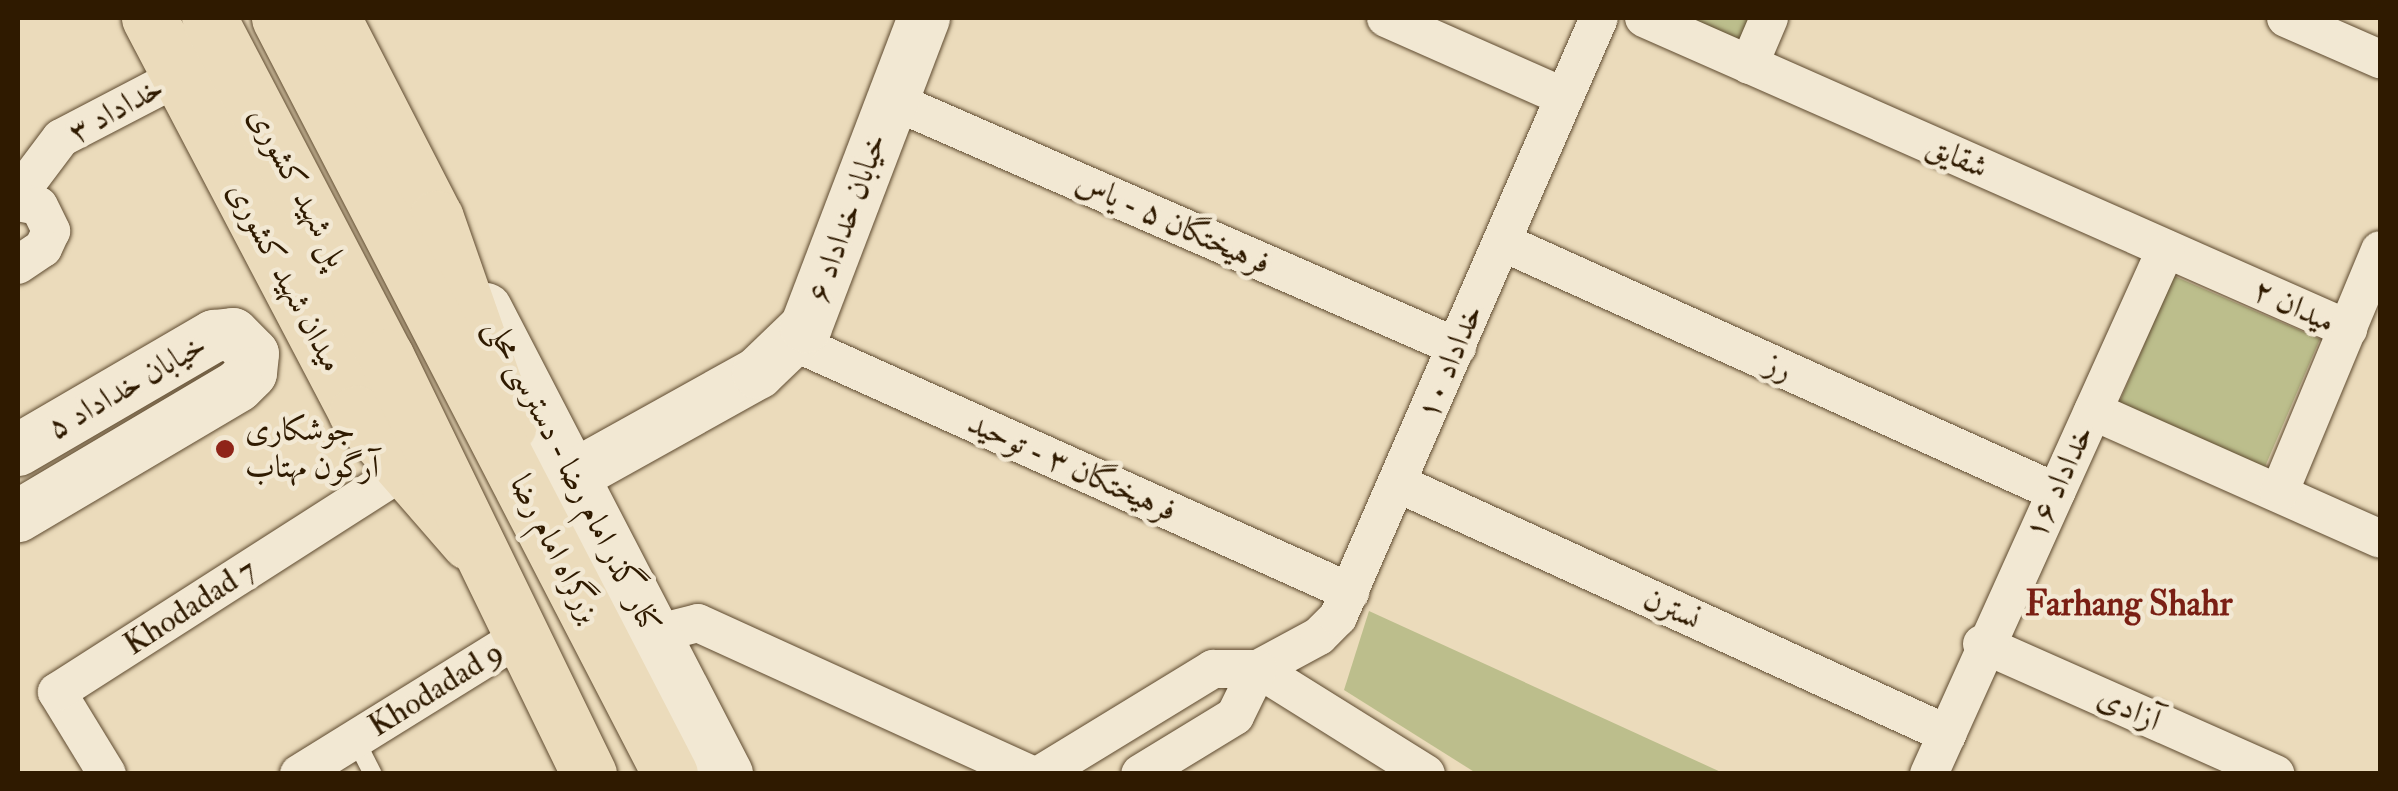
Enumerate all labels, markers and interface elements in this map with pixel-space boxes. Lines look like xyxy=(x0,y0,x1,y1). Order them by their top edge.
street label: خداداد ۳ xyxy=(62,68,170,152)
street label: پل شهید کشوری xyxy=(240,100,356,274)
street label: شقایق xyxy=(1920,127,1994,187)
street label: خیابان خداداد ۶ xyxy=(799,128,895,308)
street label: فرهیختگان ۵ - یاس xyxy=(1070,163,1276,283)
street label: میدان شهید کشوری xyxy=(219,175,351,379)
street label: میدان ۲ xyxy=(2247,270,2341,342)
street label: خداداد ۱۰ xyxy=(1409,299,1491,425)
street label: کنار گذر امام رضا - دسترسی محلی xyxy=(477,312,669,640)
street label: خیابان خداداد ۵ xyxy=(41,326,213,448)
street label: رز xyxy=(1760,344,1798,390)
street label: فرهیختگان ۳ - توحید xyxy=(962,404,1182,530)
place label: جوشکاری آرگون مهتاب xyxy=(245,412,379,487)
street label: خداداد ۱۶ xyxy=(2016,419,2102,545)
marker: جوشکاری آرگون مهتاب xyxy=(214,438,236,460)
street label: بزرگراه امام رضا xyxy=(501,468,609,630)
street label: Khodadad 7 xyxy=(117,550,263,664)
street label: نسترن xyxy=(1637,579,1707,639)
district label: Farhang Shahr xyxy=(2025,583,2233,625)
street label: Khodadad 9 xyxy=(362,633,510,745)
street label: آزادی xyxy=(2091,678,2167,740)

